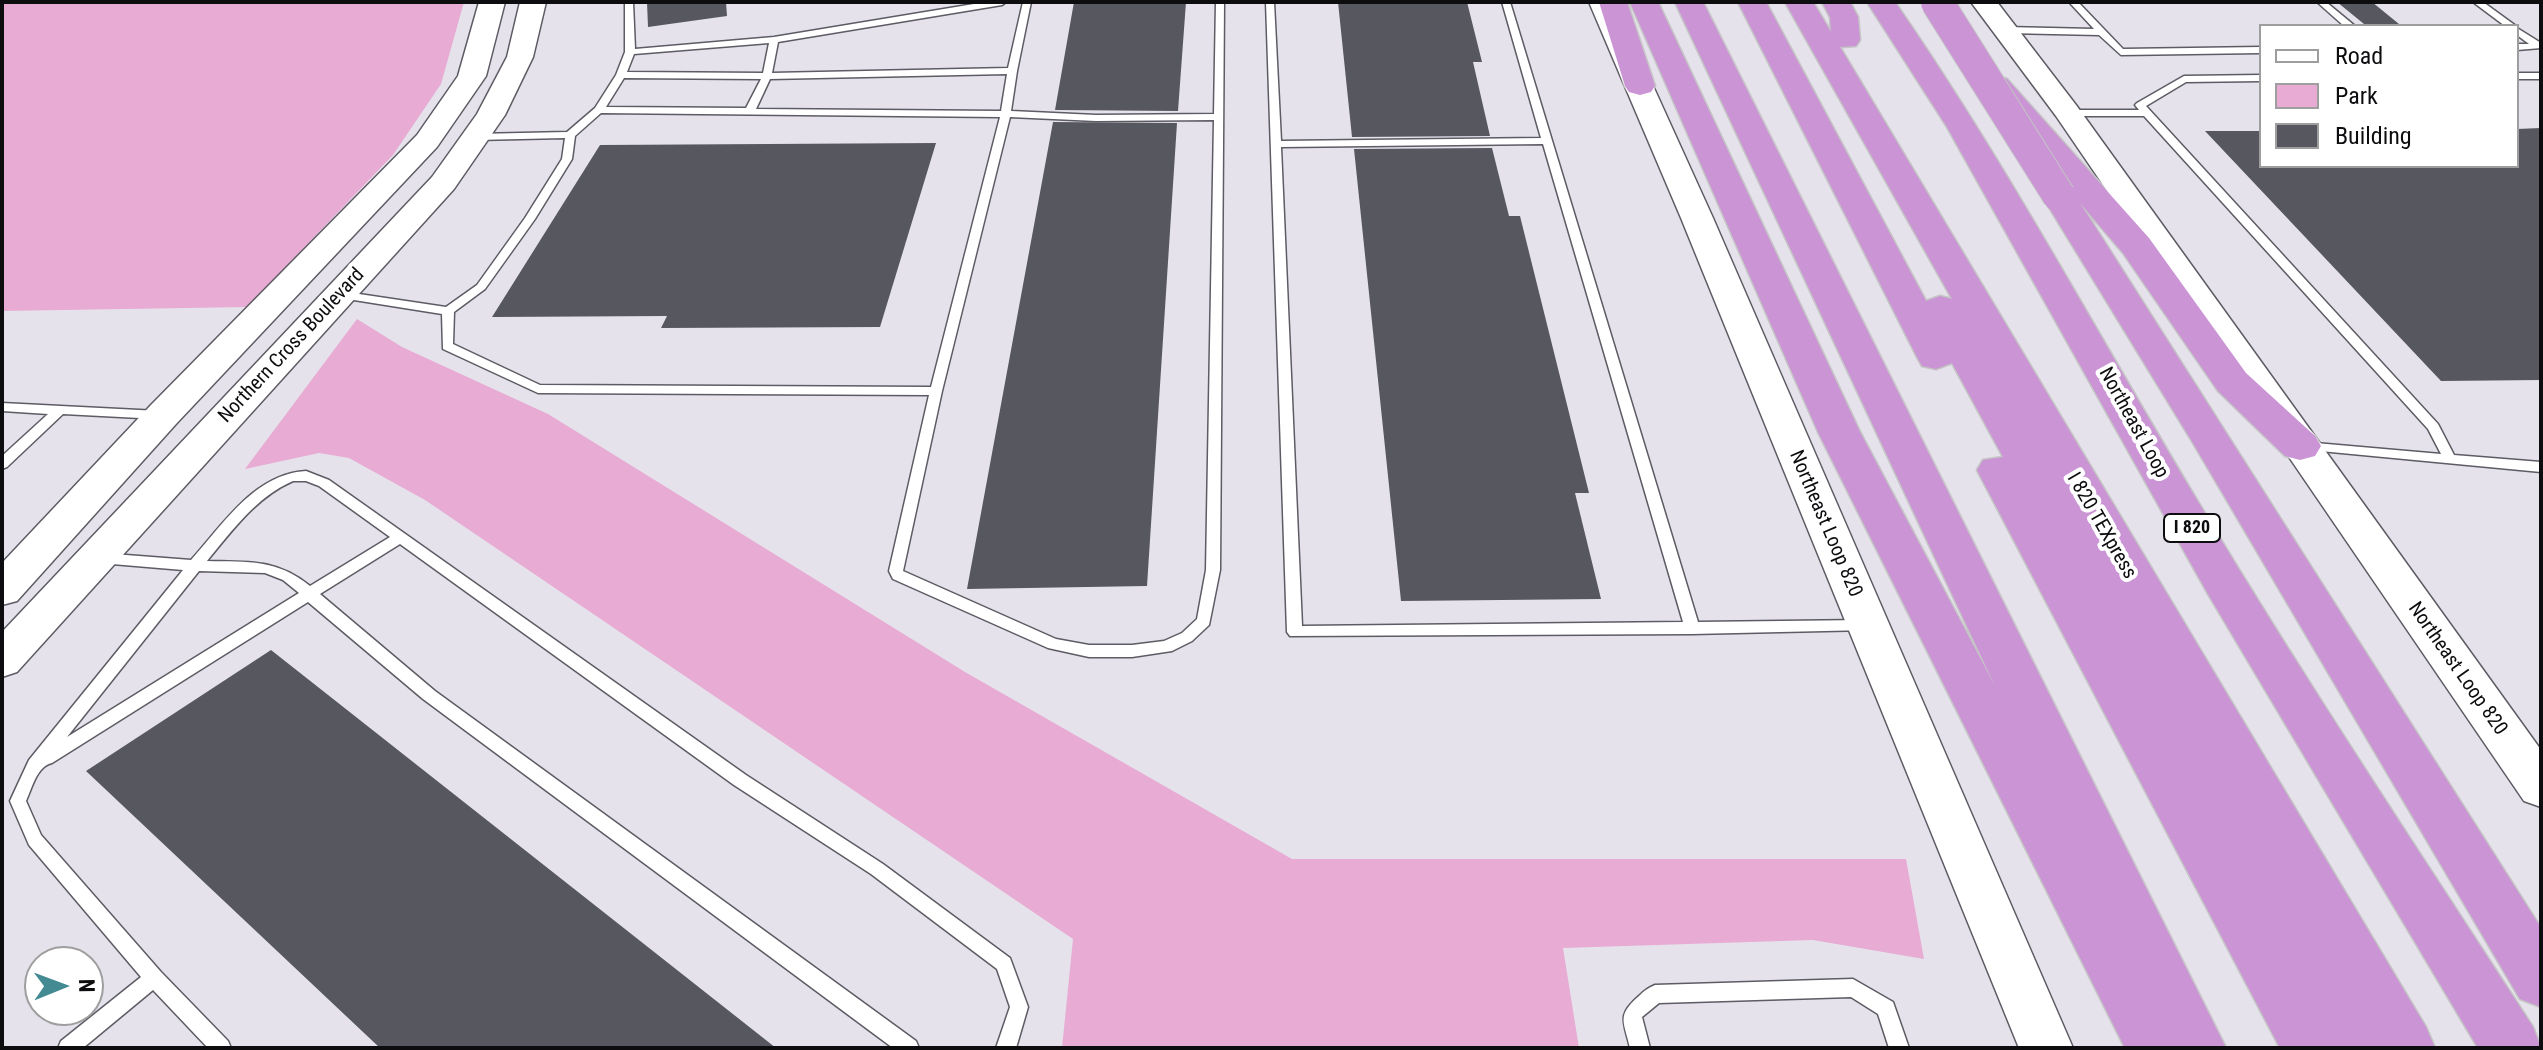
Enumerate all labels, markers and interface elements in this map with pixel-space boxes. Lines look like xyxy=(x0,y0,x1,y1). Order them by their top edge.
legend xyxy=(2259,24,2519,168)
text: Road xyxy=(2335,42,2383,70)
text: Park xyxy=(2335,82,2378,110)
text: Building xyxy=(2335,122,2412,150)
street label: Northern Cross Boulevard xyxy=(214,264,370,428)
street label: Northeast Loop xyxy=(2093,364,2173,482)
street label: Northeast Loop 820 xyxy=(1783,447,1867,601)
street label: I 820 TEXpress xyxy=(2061,469,2141,583)
road number: I 820 xyxy=(2164,514,2220,542)
street label: Northeast Loop 820 xyxy=(2402,598,2512,740)
north arrow xyxy=(24,946,104,1026)
text: N xyxy=(74,979,99,993)

